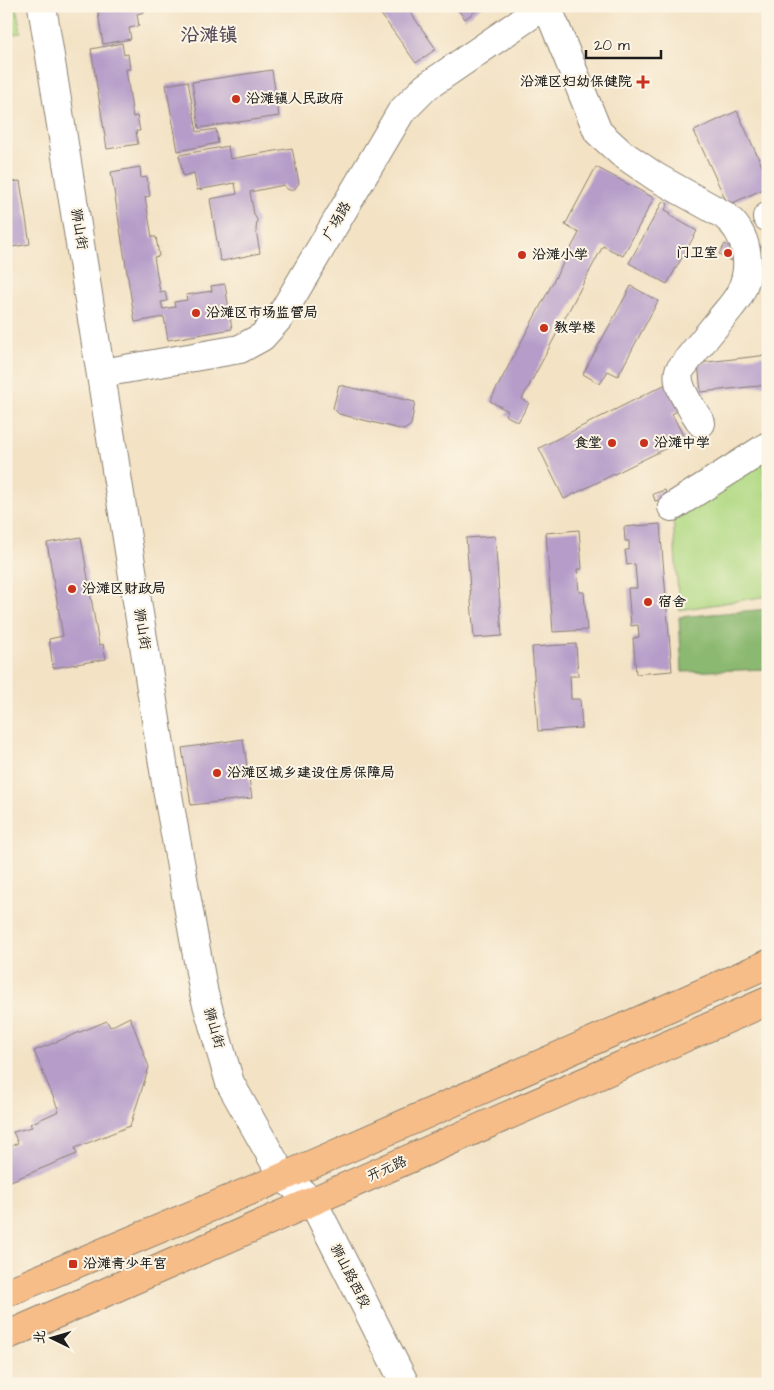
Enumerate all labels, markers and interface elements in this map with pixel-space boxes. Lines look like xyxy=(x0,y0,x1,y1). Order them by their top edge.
district label: 沿滩镇 xyxy=(180,22,238,49)
scale bar xyxy=(586,28,662,60)
text: 20 m xyxy=(594,35,630,56)
place label: 沿滩区妇幼保健院 xyxy=(520,72,632,92)
marker: 沿滩区妇幼保健院 xyxy=(636,75,650,89)
place label: 沿滩镇人民政府 xyxy=(246,89,344,109)
marker: 沿滩镇人民政府 xyxy=(230,93,242,105)
street label: 广场路 xyxy=(318,198,356,244)
street label: 狮山街 xyxy=(66,207,92,251)
place label: 门卫室 xyxy=(676,243,718,263)
place label: 沿滩小学 xyxy=(532,245,588,265)
marker: 门卫室 xyxy=(722,247,734,259)
marker: 沿滩小学 xyxy=(516,249,528,261)
place label: 沿滩区市场监管局 xyxy=(206,303,318,323)
marker: 沿滩区市场监管局 xyxy=(190,307,202,319)
place label: 教学楼 xyxy=(554,318,596,338)
marker: 教学楼 xyxy=(538,322,550,334)
place label: 食堂 xyxy=(574,433,602,453)
place label: 沿滩中学 xyxy=(654,433,710,453)
marker: 食堂 xyxy=(606,437,618,449)
marker: 沿滩中学 xyxy=(638,437,650,449)
place label: 沿滩区财政局 xyxy=(82,579,166,599)
marker: 沿滩区财政局 xyxy=(66,583,78,595)
place label: 宿舍 xyxy=(658,592,686,612)
marker: 宿舍 xyxy=(642,596,654,608)
street label: 狮山街 xyxy=(129,607,155,651)
place label: 沿滩区城乡建设住房保障局 xyxy=(227,763,395,783)
marker: 沿滩区城乡建设住房保障局 xyxy=(211,767,223,779)
street label: 狮山街 xyxy=(199,1005,229,1051)
street label: 开元路 xyxy=(364,1151,410,1187)
street label: 狮山路西段 xyxy=(325,1240,375,1312)
place label: 沿滩青少年宫 xyxy=(83,1254,167,1274)
marker: 沿滩青少年宫 xyxy=(67,1258,79,1270)
north arrow xyxy=(28,1312,78,1362)
text: 北 xyxy=(29,1329,51,1345)

